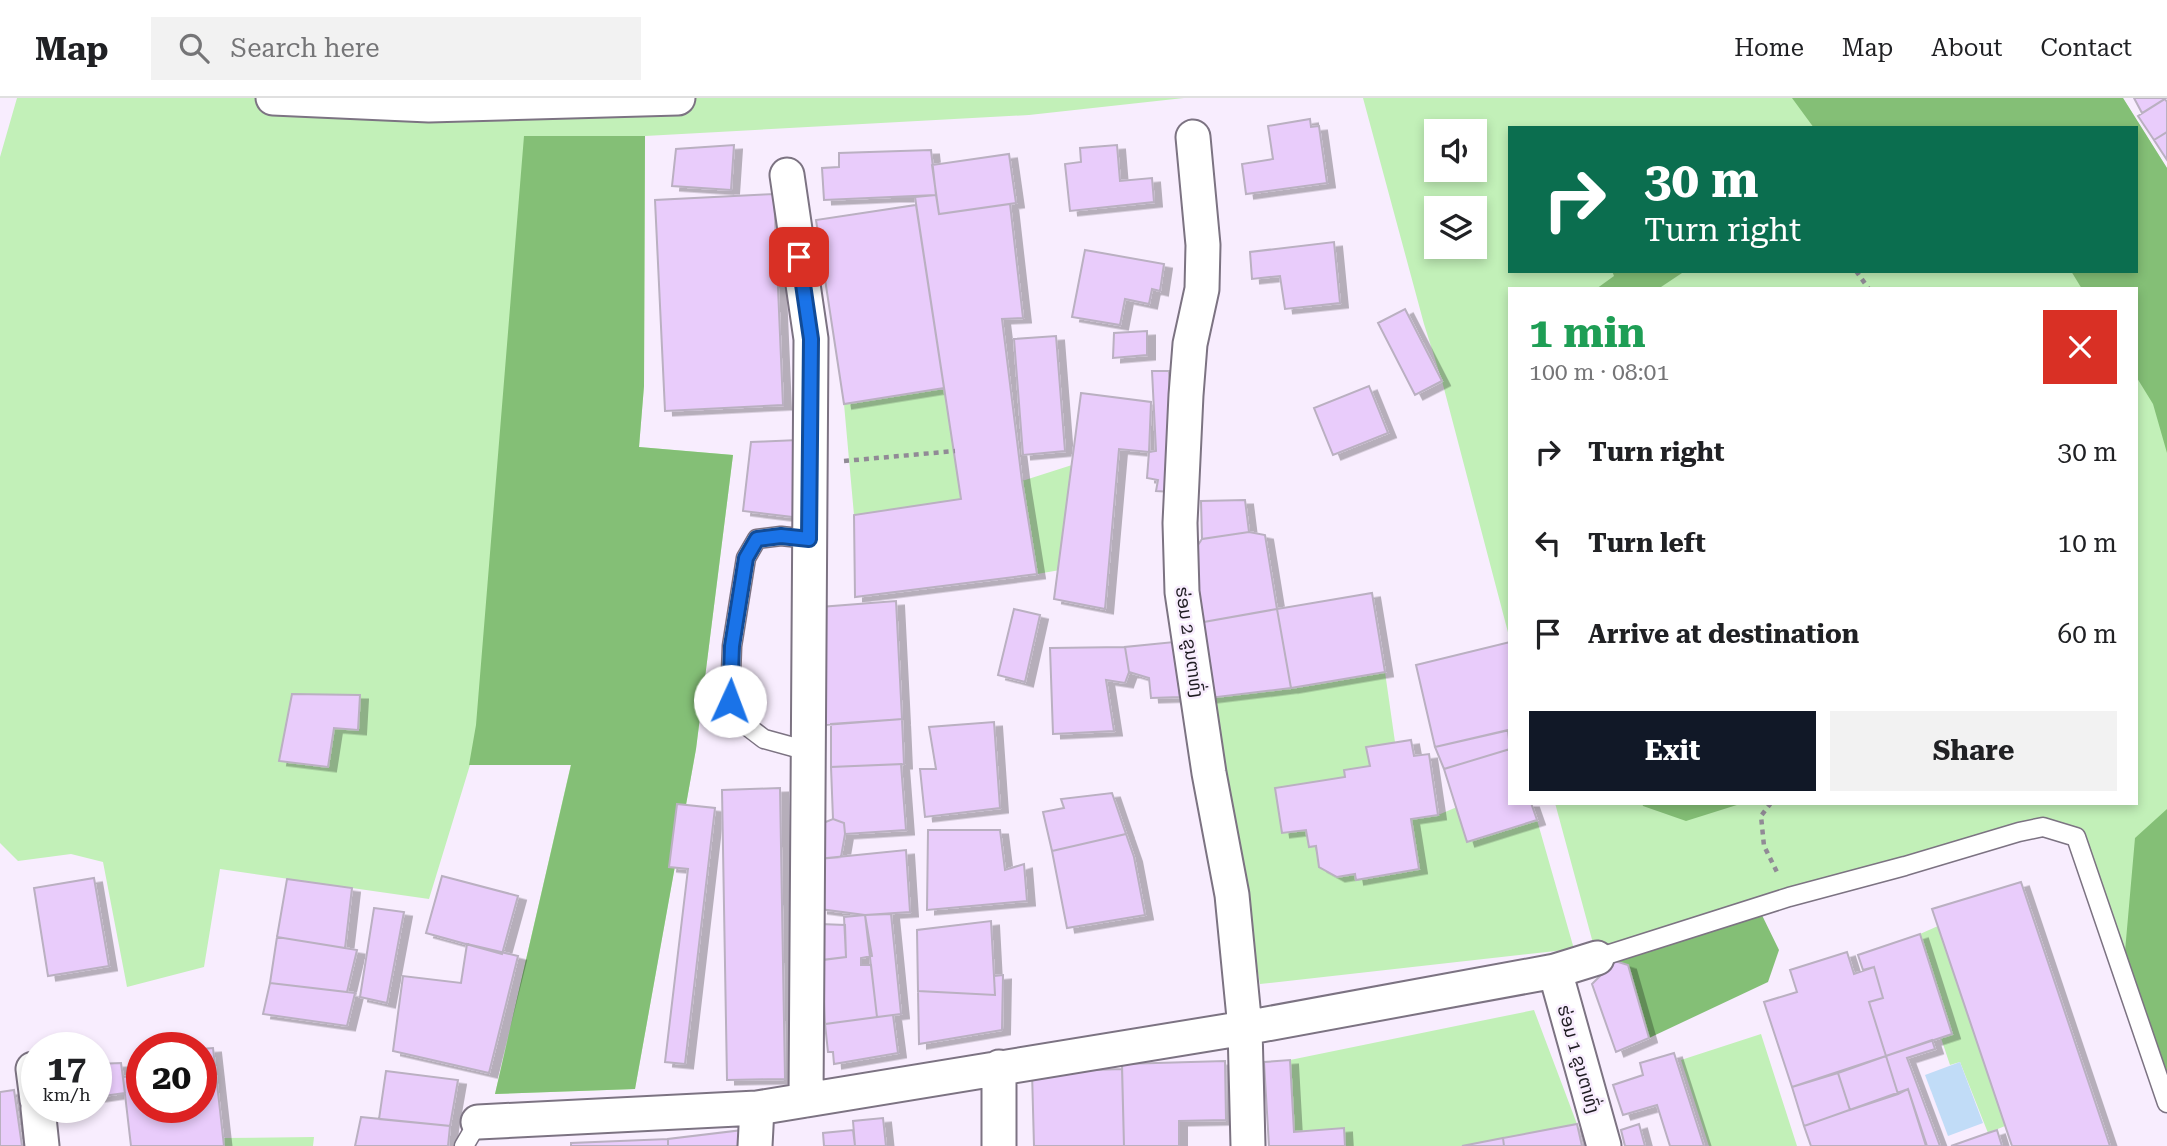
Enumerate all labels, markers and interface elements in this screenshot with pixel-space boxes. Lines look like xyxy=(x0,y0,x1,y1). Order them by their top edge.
search box xyxy=(151,17,641,80)
text: Map xyxy=(35,29,109,68)
icon: search xyxy=(175,29,213,67)
text: Search here xyxy=(231,33,380,63)
text: Home xyxy=(1734,34,1804,62)
text: Map xyxy=(1842,34,1893,62)
text: About xyxy=(1931,34,2002,62)
text: Contact xyxy=(2040,34,2132,62)
map controls xyxy=(1424,119,1487,259)
button: sound xyxy=(1424,119,1487,182)
text: 30 m xyxy=(1644,152,1759,209)
icon: right xyxy=(1529,154,1620,245)
button: layers xyxy=(1424,196,1487,259)
text: Turn right xyxy=(1644,211,1801,249)
pin xyxy=(769,227,829,287)
icon: arrive xyxy=(780,238,818,276)
text: 1 min xyxy=(1529,308,1646,357)
button: close xyxy=(2043,310,2117,384)
text: 100 m · 08:01 xyxy=(1529,359,1669,386)
icon: right xyxy=(1529,433,1567,471)
text: Turn right xyxy=(1588,437,1724,467)
text: 30 m xyxy=(2058,437,2117,467)
icon: left xyxy=(1529,524,1567,562)
text: Turn left xyxy=(1588,528,1706,558)
text: 10 m xyxy=(2058,528,2117,558)
street label: ຮ່ອມ 2 ຂູນຕາທົ່ງ xyxy=(1170,585,1210,699)
icon: arrive xyxy=(1529,615,1567,653)
text: Arrive at destination xyxy=(1588,619,1859,649)
text: 60 m xyxy=(2058,619,2117,649)
position arrow xyxy=(693,664,767,738)
button: Exit xyxy=(1529,711,1816,791)
button: Share xyxy=(1830,711,2117,791)
street label: ຮ່ອມ 1 ຂູນຕາທົ່ງ xyxy=(1552,1002,1606,1116)
speed limit sign: 20 xyxy=(126,1032,217,1123)
text: 17 xyxy=(47,1048,86,1089)
text: km/h xyxy=(42,1084,91,1105)

